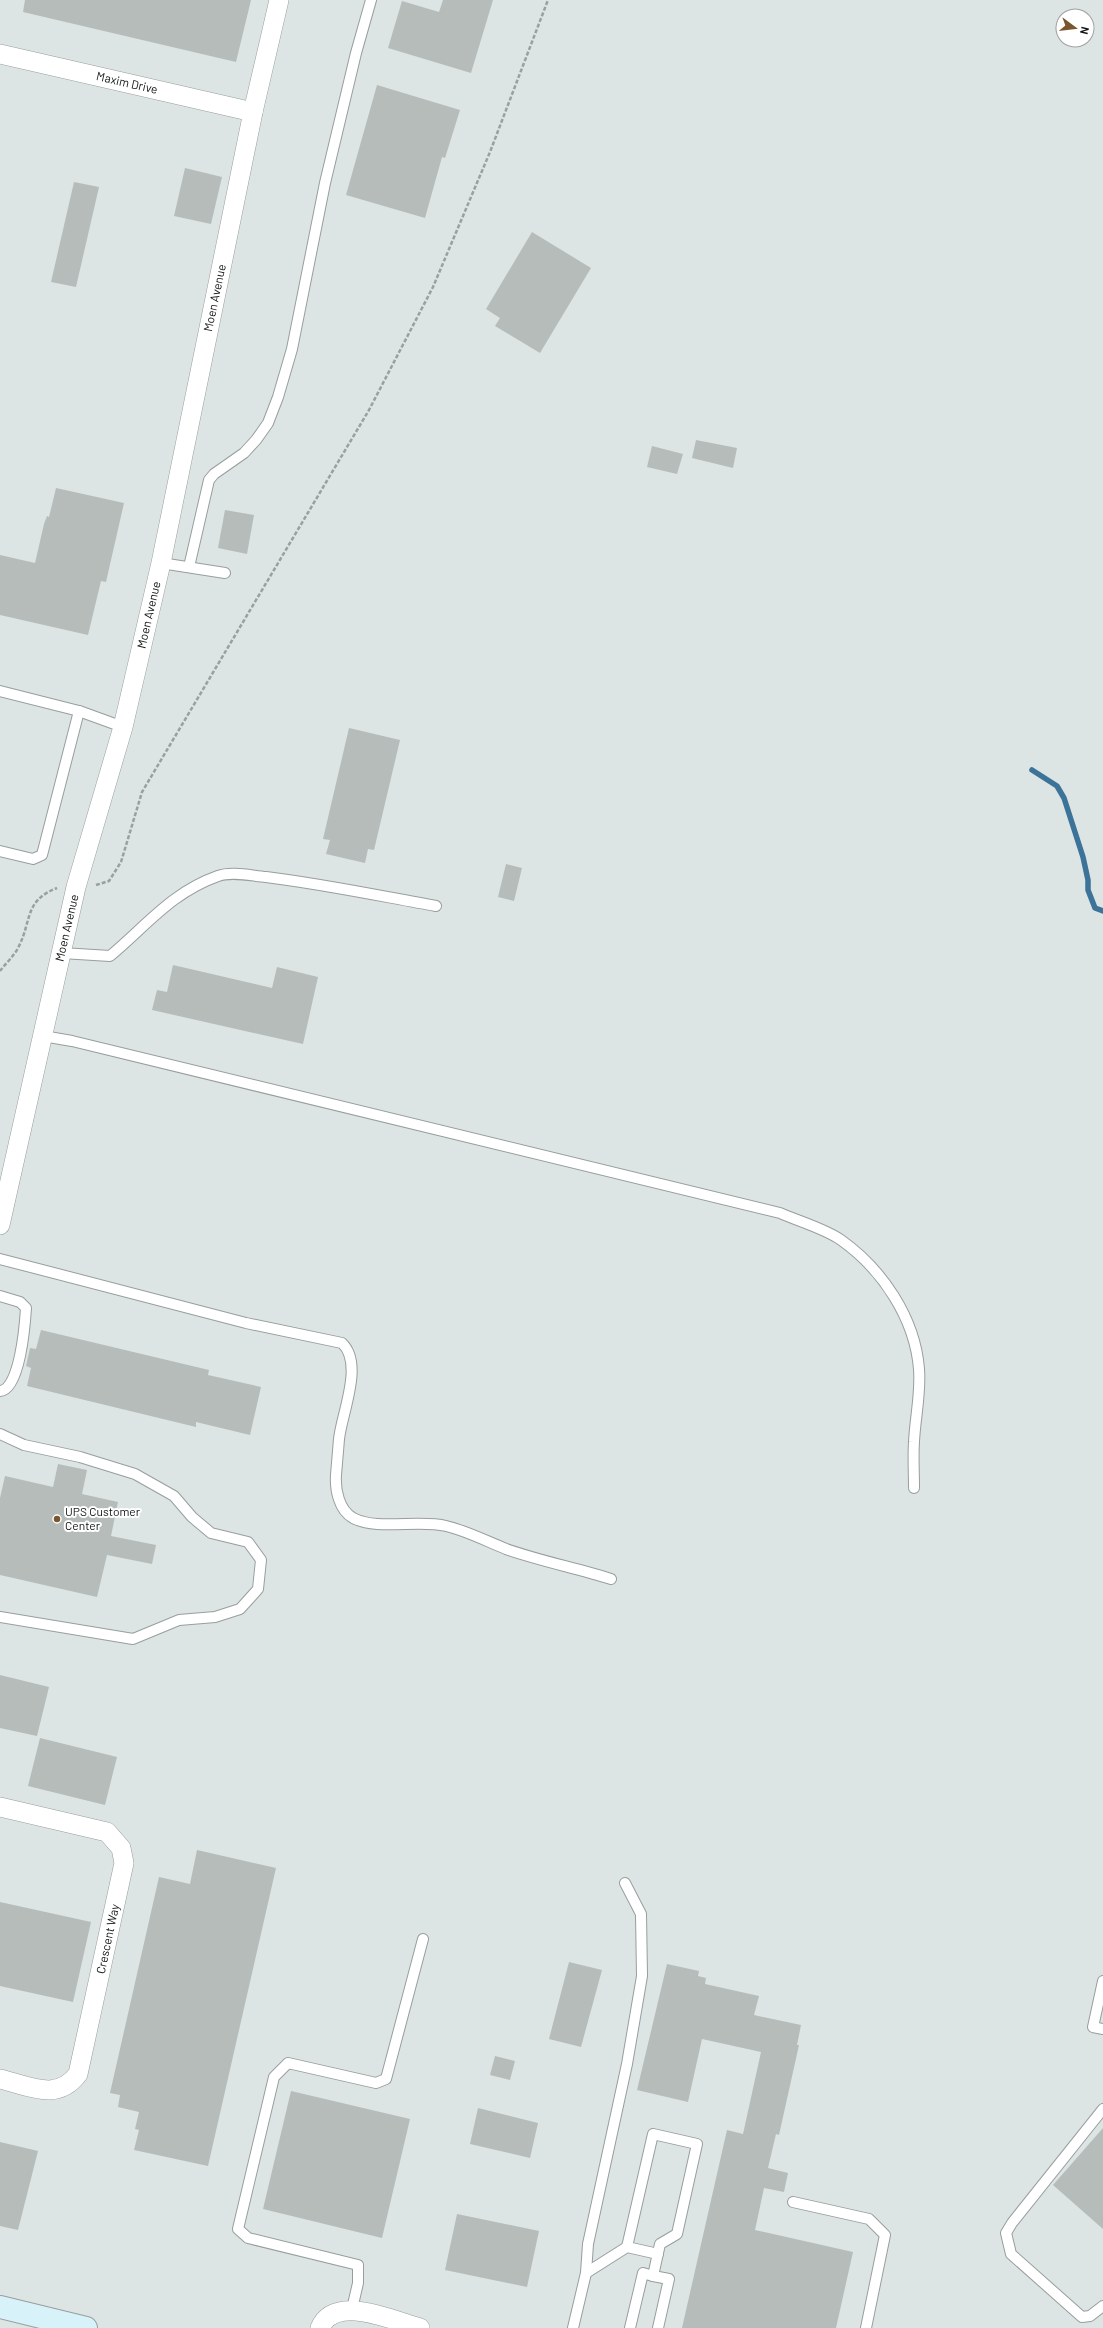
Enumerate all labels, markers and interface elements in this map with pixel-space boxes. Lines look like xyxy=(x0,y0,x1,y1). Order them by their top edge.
north arrow xyxy=(1055,8,1095,48)
text: N xyxy=(1078,25,1092,36)
street label: Maxim Drive xyxy=(95,68,159,96)
street label: Moen Avenue xyxy=(200,263,228,333)
street label: Moen Avenue xyxy=(133,580,163,650)
street label: Moen Avenue xyxy=(51,893,81,963)
place label: UPS Customer Center xyxy=(65,1504,141,1532)
marker: UPS Customer Center xyxy=(52,1514,62,1524)
street label: Crescent Way xyxy=(93,1902,121,1975)

